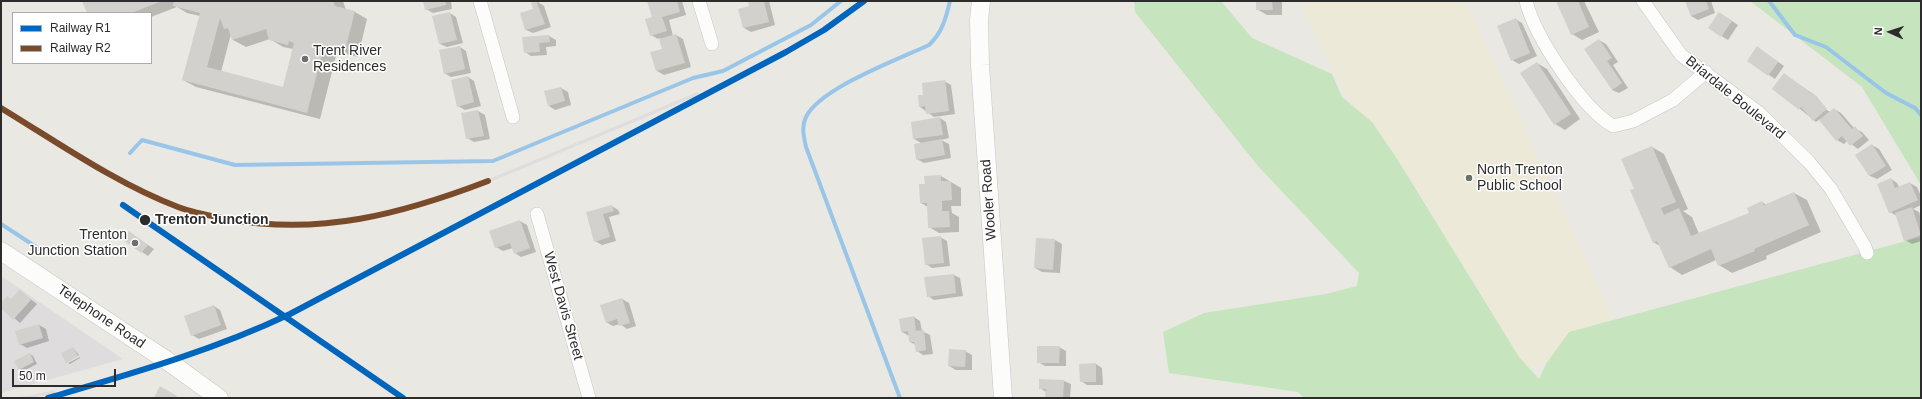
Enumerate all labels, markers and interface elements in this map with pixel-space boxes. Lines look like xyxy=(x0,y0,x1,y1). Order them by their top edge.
legend xyxy=(12,12,152,64)
north arrow xyxy=(1870,12,1910,52)
text: Railway R1 xyxy=(50,21,111,35)
text: N xyxy=(1872,27,1884,36)
text: Railway R2 xyxy=(50,41,111,55)
place label: Trent River Residences xyxy=(313,43,386,76)
street label: Briardale Boulevard xyxy=(1682,53,1788,143)
marker: Trent River Residences xyxy=(300,54,310,64)
street label: Wooler Road xyxy=(978,159,1000,241)
place label: North Trenton Public School xyxy=(1477,162,1563,194)
marker: North Trenton Public School xyxy=(1464,173,1474,183)
place label: Trenton Junction xyxy=(155,212,269,228)
marker: Trenton Junction xyxy=(138,213,152,227)
place label: Trenton Junction Station xyxy=(27,227,127,260)
marker: Trenton Junction Station xyxy=(130,238,140,248)
street label: West Davis Street xyxy=(540,250,586,362)
street label: Telephone Road xyxy=(54,282,148,352)
scale bar xyxy=(14,361,118,387)
text: 50 m xyxy=(19,369,46,383)

